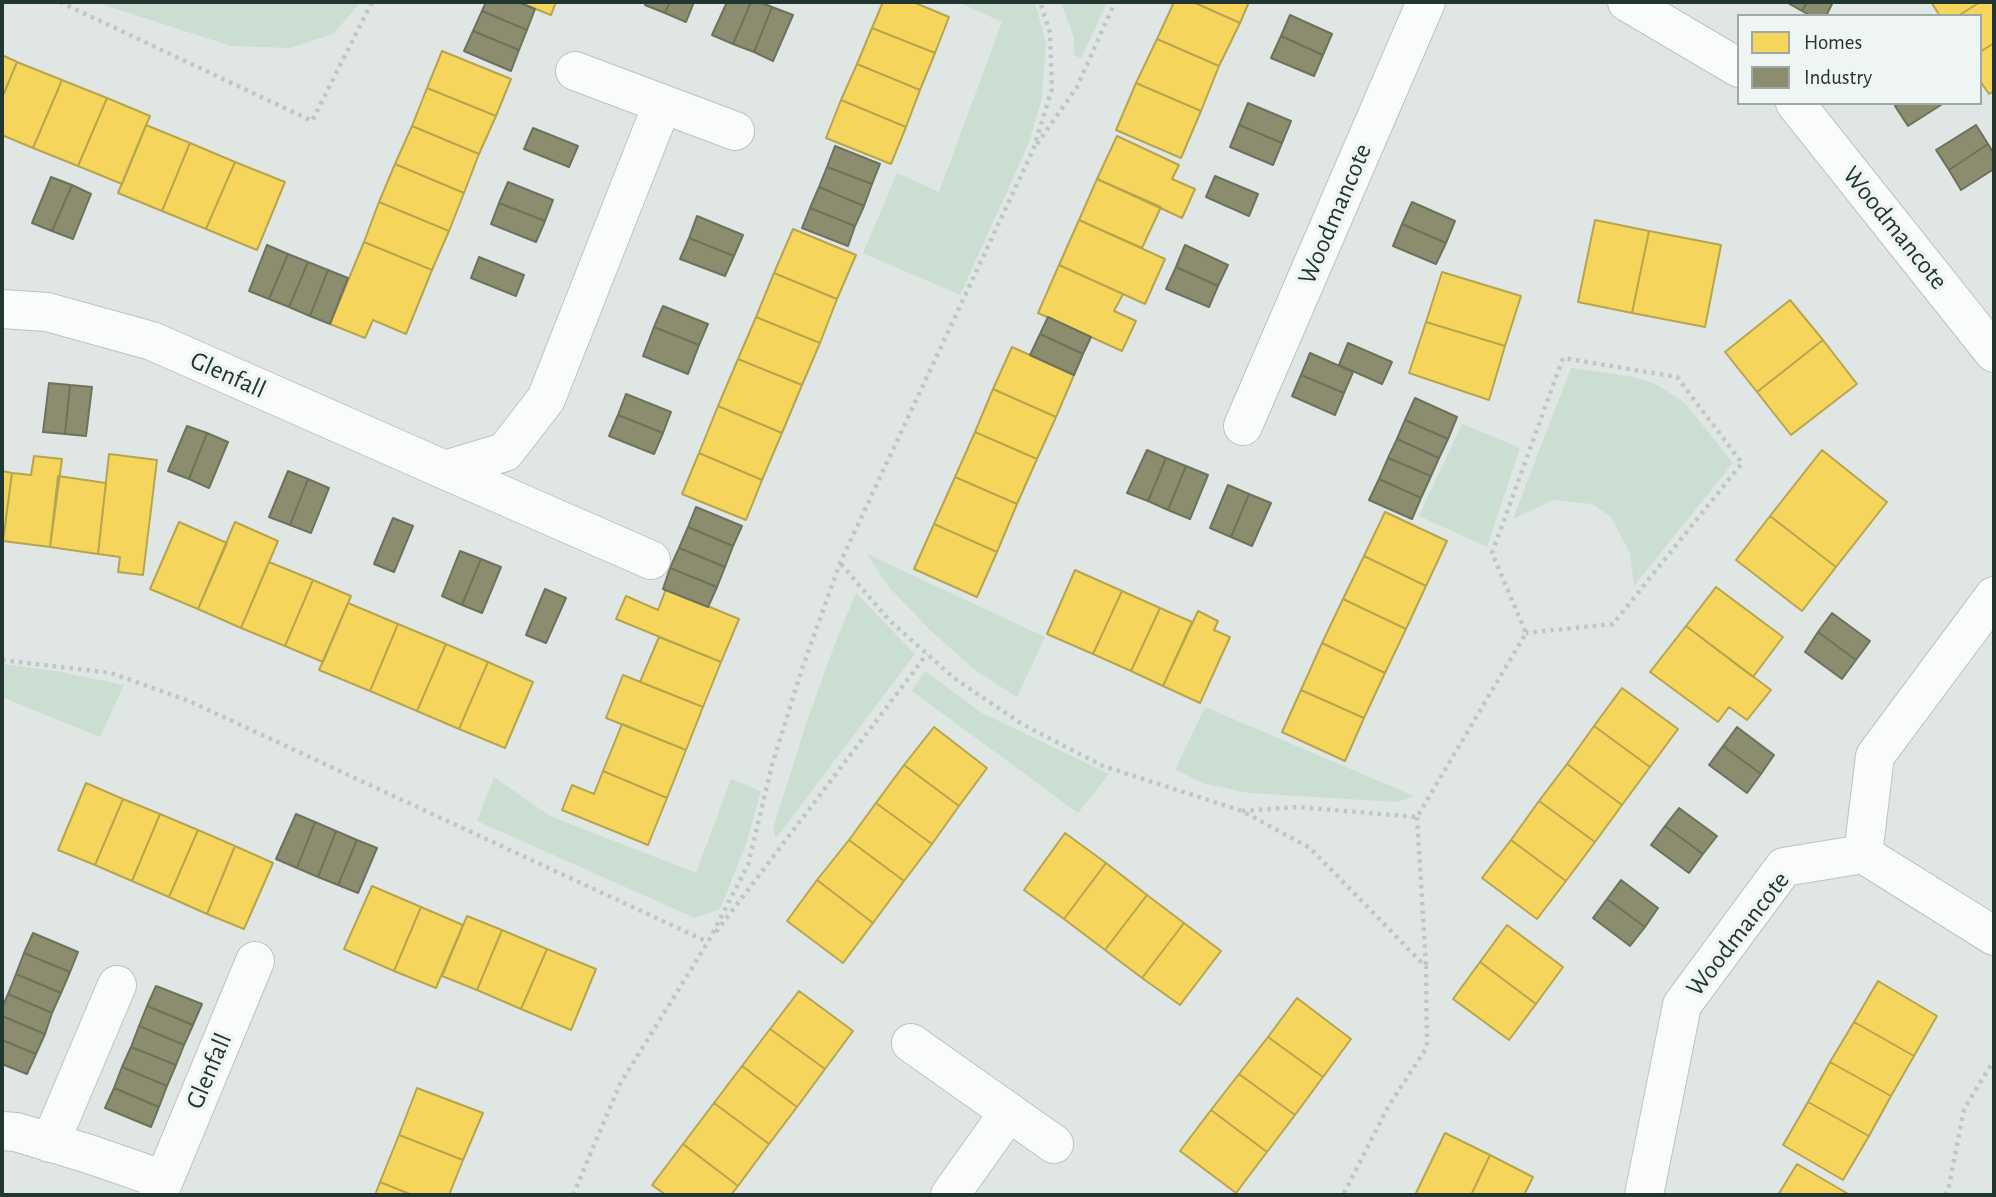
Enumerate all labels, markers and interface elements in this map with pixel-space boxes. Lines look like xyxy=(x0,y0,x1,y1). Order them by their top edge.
legend xyxy=(1737,14,1982,105)
text: Homes xyxy=(1804,32,1862,53)
text: Industry xyxy=(1804,67,1872,88)
street label: Woodmancote xyxy=(1291,139,1379,289)
street label: Woodmancote xyxy=(1836,160,1954,296)
street label: Glenfall xyxy=(185,345,271,405)
street label: Woodmancote xyxy=(1680,865,1796,1003)
street label: Glenfall xyxy=(179,1028,239,1114)

